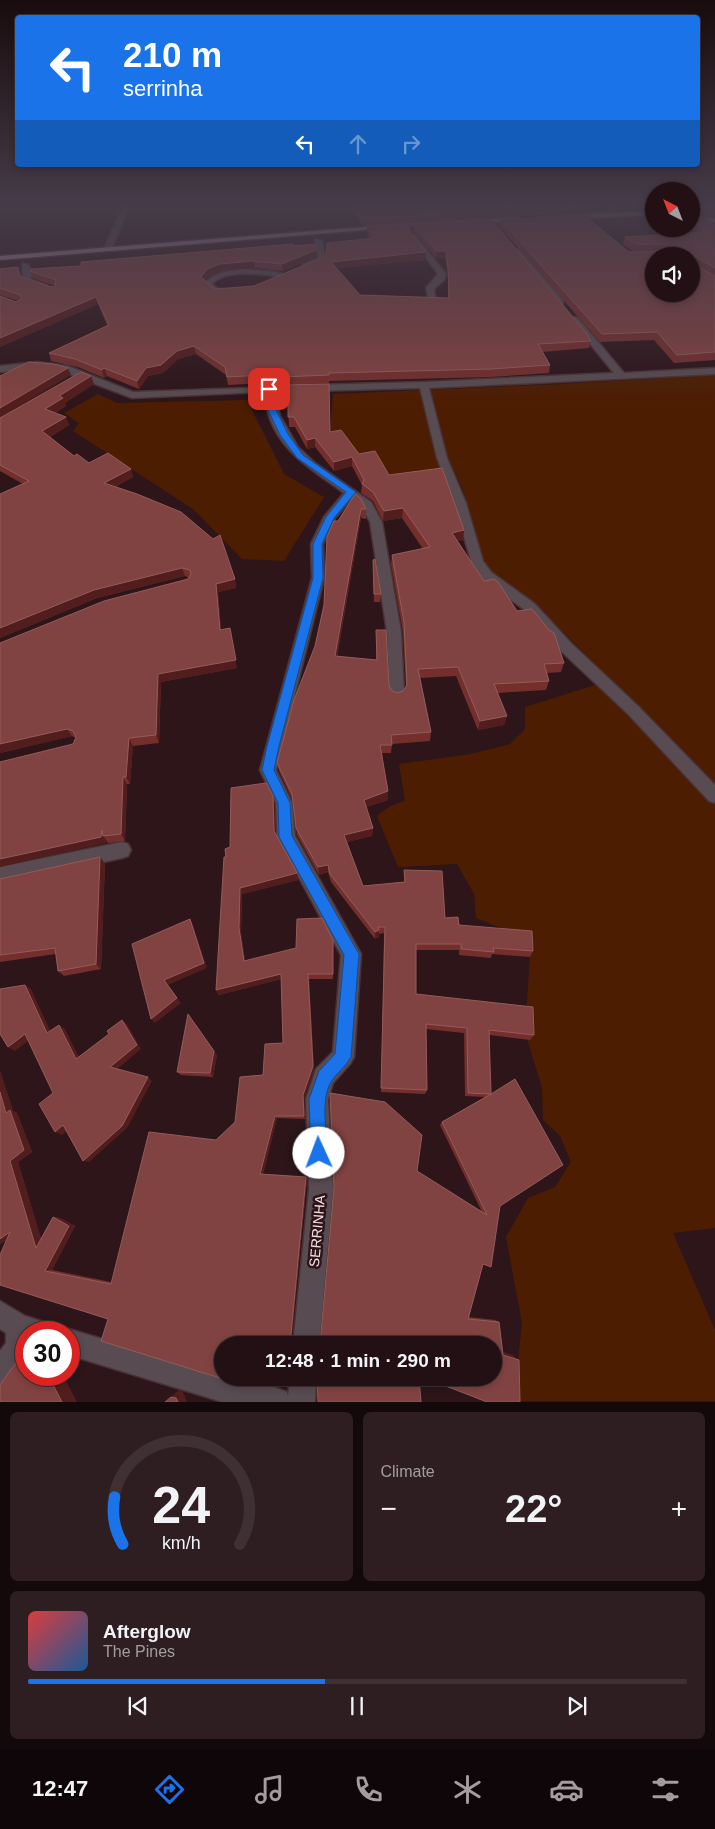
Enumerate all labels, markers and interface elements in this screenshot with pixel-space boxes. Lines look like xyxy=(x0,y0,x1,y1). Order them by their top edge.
icon: left xyxy=(40,35,105,100)
text: 210 m xyxy=(123,35,222,74)
text: serrinha xyxy=(123,76,202,101)
icon: left xyxy=(291,130,319,158)
icon: ahead xyxy=(344,130,372,158)
icon: right xyxy=(397,130,425,158)
north arrow xyxy=(645,182,700,238)
map controls xyxy=(645,182,700,302)
button: sound xyxy=(645,247,700,302)
pin xyxy=(248,368,290,410)
icon: arrive xyxy=(255,375,283,403)
position arrow xyxy=(292,1126,344,1178)
street label: SERRINHA xyxy=(306,1194,328,1268)
speed limit sign: 30 xyxy=(15,1321,80,1386)
text: 12:48 · 1 min · 290 m xyxy=(265,1350,451,1371)
text: Climate xyxy=(381,1463,435,1480)
text: 24 xyxy=(152,1476,210,1534)
text: 22° xyxy=(505,1488,562,1530)
text: − xyxy=(381,1493,397,1524)
text: + xyxy=(671,1493,687,1524)
text: km/h xyxy=(162,1533,201,1553)
text: Afterglow xyxy=(103,1621,191,1642)
text: The Pines xyxy=(103,1643,175,1660)
icon: previous xyxy=(124,1692,152,1720)
icon: pause xyxy=(343,1692,371,1720)
icon: next xyxy=(563,1692,591,1720)
icon: directions xyxy=(152,1772,187,1807)
icon: music xyxy=(252,1772,287,1807)
icon: phone xyxy=(351,1772,386,1807)
icon: climate xyxy=(450,1772,485,1807)
icon: car xyxy=(549,1772,584,1807)
icon: filters xyxy=(648,1772,683,1807)
text: 12:47 xyxy=(32,1776,88,1801)

